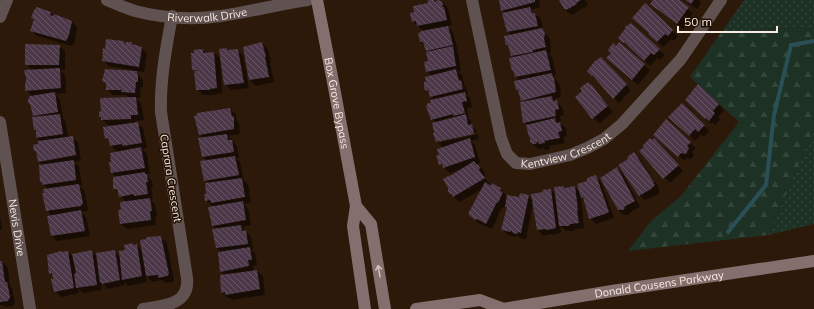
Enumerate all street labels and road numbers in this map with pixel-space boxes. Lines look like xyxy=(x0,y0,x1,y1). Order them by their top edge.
street label: Riverwalk Drive xyxy=(167,5,248,25)
street label: Box Grove Bypass xyxy=(321,56,352,150)
street label: Kentview Crescent xyxy=(520,129,614,171)
street label: Caprara Crescent xyxy=(157,133,185,223)
street label: Nevis Drive xyxy=(5,198,28,257)
street label: Donald Cousens Parkway xyxy=(593,267,725,301)

